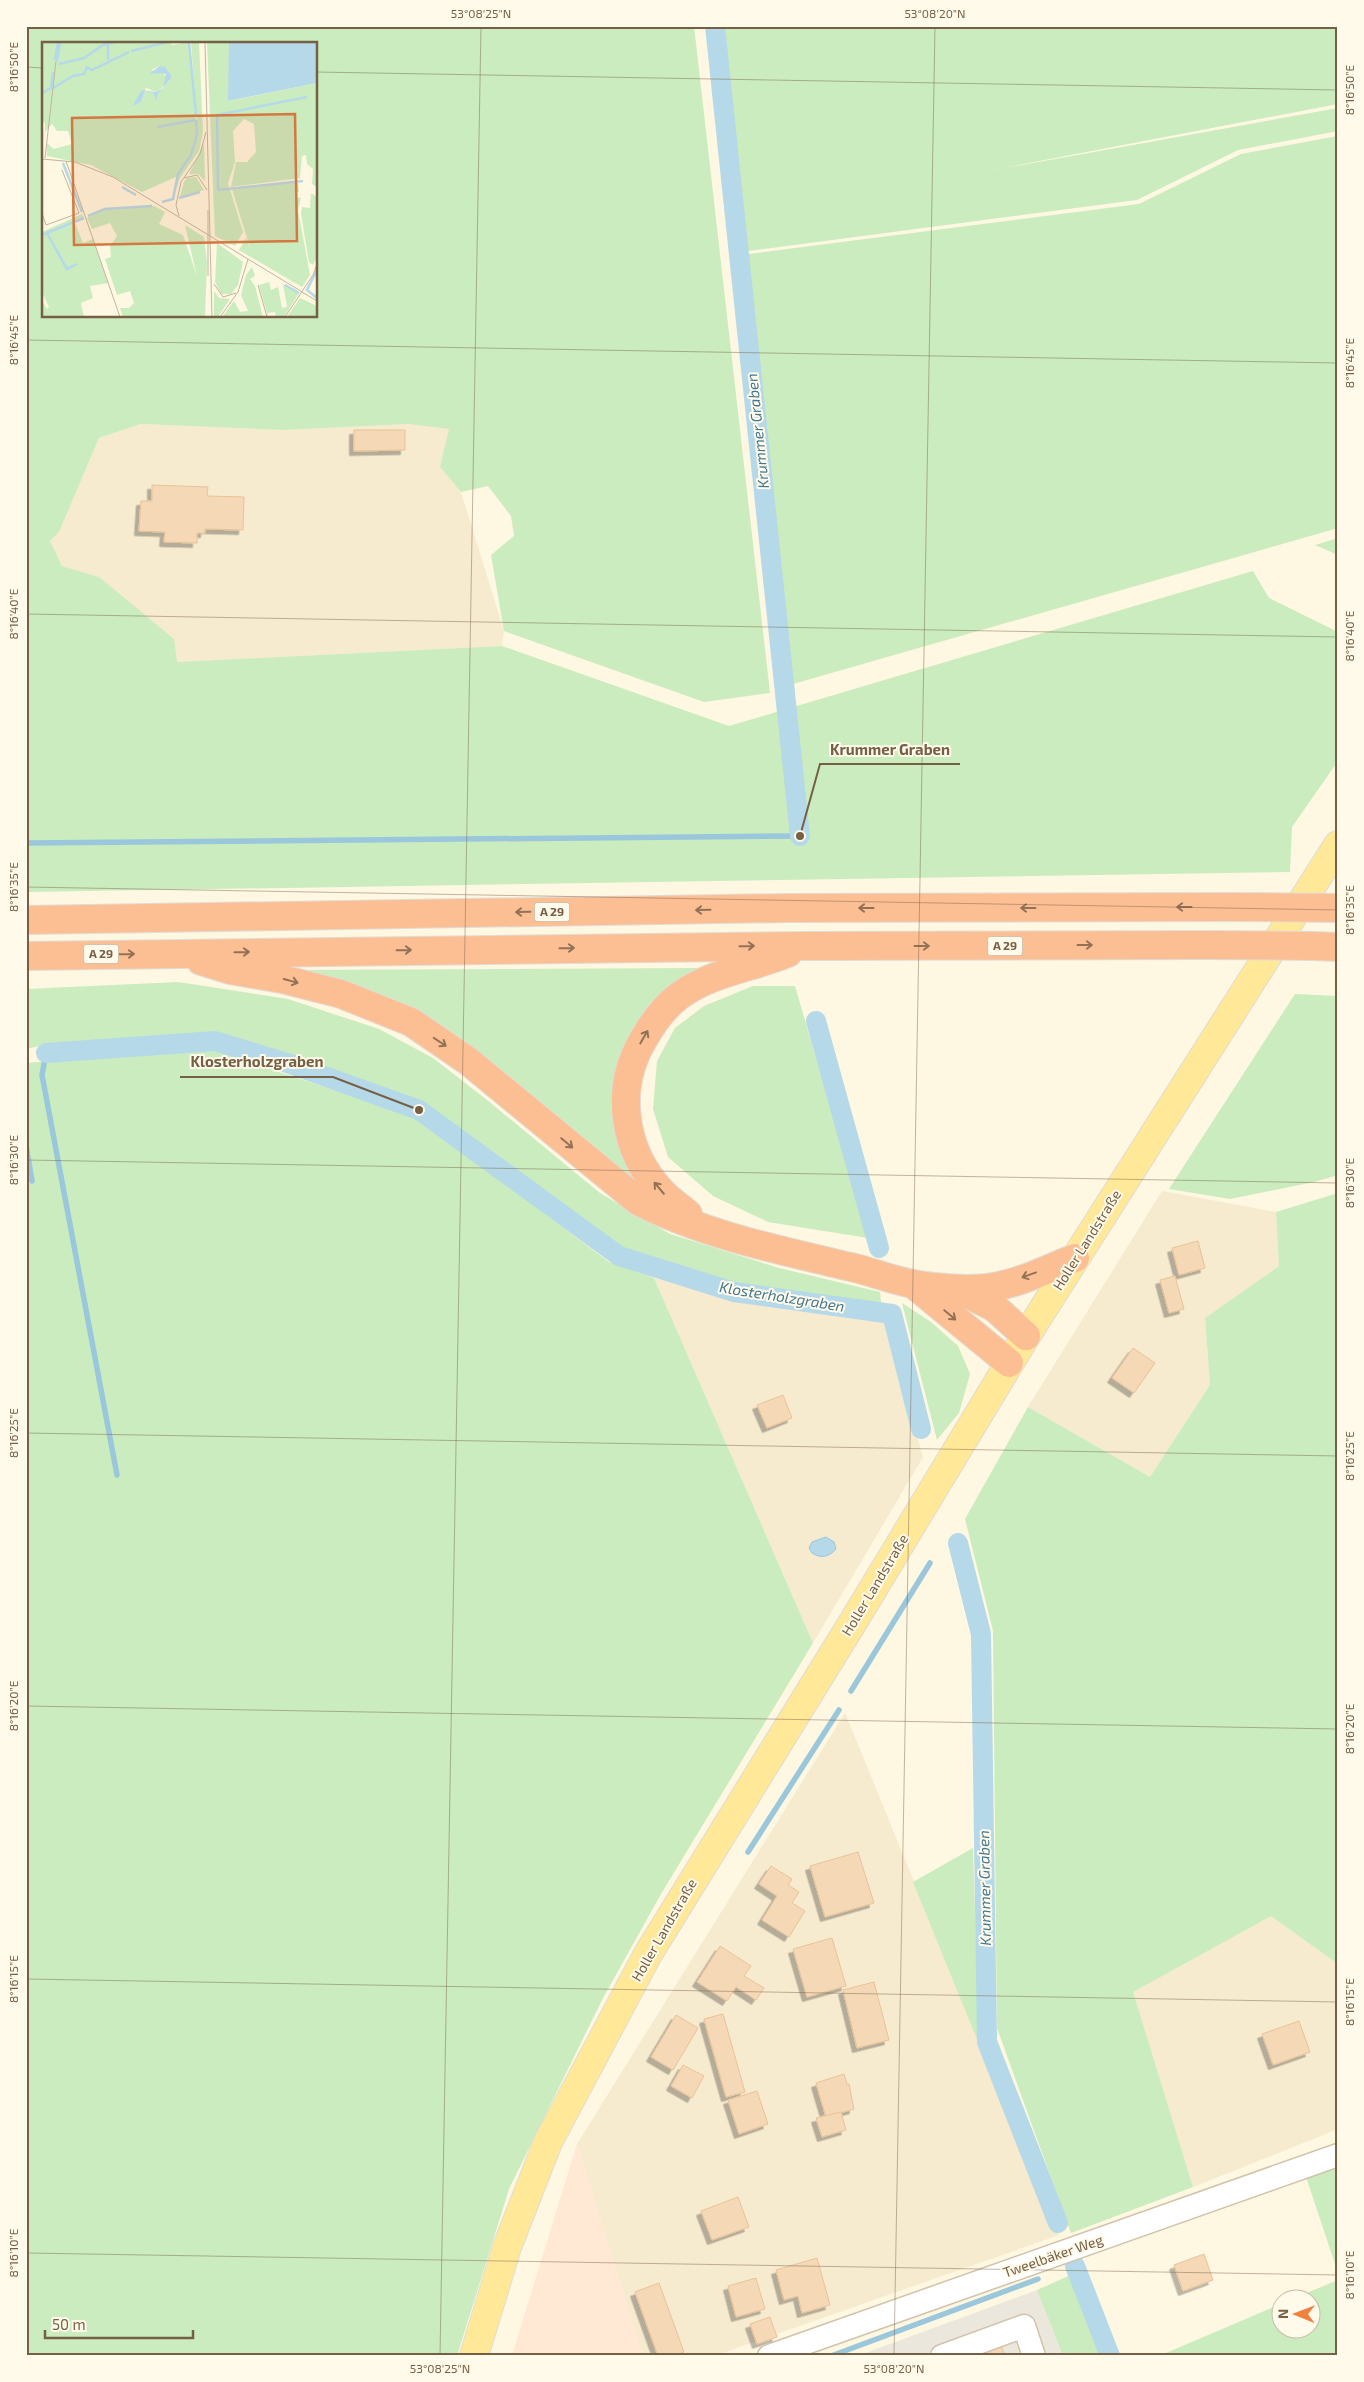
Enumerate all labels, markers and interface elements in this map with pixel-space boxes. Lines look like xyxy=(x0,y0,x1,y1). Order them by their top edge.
text: 53°08'25"N xyxy=(451,6,511,20)
text: 53°08'20"N xyxy=(904,6,966,20)
text: 8°16'50"E xyxy=(6,42,20,92)
inset map xyxy=(42,42,318,318)
text: 8°16'50"E xyxy=(1342,65,1356,115)
text: 8°16'45"E xyxy=(6,315,20,365)
text: 8°16'45"E xyxy=(1342,338,1356,388)
water label: Krummer Graben xyxy=(742,373,772,490)
text: 8°16'40"E xyxy=(6,588,20,640)
text: 8°16'40"E xyxy=(1342,610,1356,662)
callout: Krummer Graben xyxy=(820,734,960,764)
text: Krummer Graben xyxy=(830,740,950,758)
text: 8°16'35"E xyxy=(6,862,20,912)
text: 8°16'35"E xyxy=(1342,885,1356,935)
road number: A 29 xyxy=(534,902,570,922)
one-way arrow xyxy=(858,903,874,913)
one-way arrow xyxy=(1021,903,1037,913)
one-way arrow xyxy=(1176,903,1192,912)
one-way arrow xyxy=(696,905,712,915)
one-way arrow xyxy=(516,907,532,917)
road number: A 29 xyxy=(988,936,1022,956)
one-way arrow xyxy=(1076,940,1093,950)
one-way arrow xyxy=(914,941,930,951)
one-way arrow xyxy=(739,942,755,951)
road number: A 29 xyxy=(84,944,118,964)
one-way arrow xyxy=(559,944,575,953)
one-way arrow xyxy=(396,945,412,955)
one-way arrow xyxy=(234,947,250,957)
one-way arrow xyxy=(119,949,135,959)
one-way arrow xyxy=(282,977,298,986)
one-way arrow xyxy=(640,1031,650,1045)
one-way arrow xyxy=(433,1037,447,1047)
callout: Klosterholzgraben xyxy=(180,1047,333,1077)
text: Klosterholzgraben xyxy=(191,1052,323,1070)
text: 8°16'30"E xyxy=(6,1134,20,1185)
one-way arrow xyxy=(560,1138,573,1149)
text: 8°16'30"E xyxy=(1342,1157,1356,1208)
one-way arrow xyxy=(653,1181,664,1194)
street label: Holler Landstraße xyxy=(1049,1186,1124,1293)
one-way arrow xyxy=(1022,1271,1037,1280)
water label: Klosterholzgraben xyxy=(718,1277,846,1315)
one-way arrow xyxy=(943,1310,956,1321)
text: 8°16'25"E xyxy=(6,1408,20,1458)
text: 8°16'25"E xyxy=(1342,1431,1356,1481)
street label: Holler Landstraße xyxy=(838,1531,912,1639)
text: 8°16'20"E xyxy=(6,1680,20,1731)
text: 8°16'20"E xyxy=(1342,1703,1356,1754)
water label: Krummer Graben xyxy=(974,1830,994,1946)
street label: Holler Landstraße xyxy=(627,1876,700,1984)
text: 8°16'15"E xyxy=(6,1955,20,2003)
text: 8°16'15"E xyxy=(1342,1978,1356,2026)
text: 8°16'10"E xyxy=(6,2228,20,2277)
street label: Tweelbäker Weg xyxy=(1001,2230,1105,2281)
text: 8°16'10"E xyxy=(1342,2250,1356,2299)
north arrow xyxy=(1272,2290,1322,2340)
scale bar xyxy=(45,2307,192,2339)
text: N xyxy=(1274,2309,1291,2319)
text: 50 m xyxy=(52,2315,86,2333)
text: 53°08'25"N xyxy=(410,2361,470,2375)
text: 53°08'20"N xyxy=(863,2361,925,2375)

